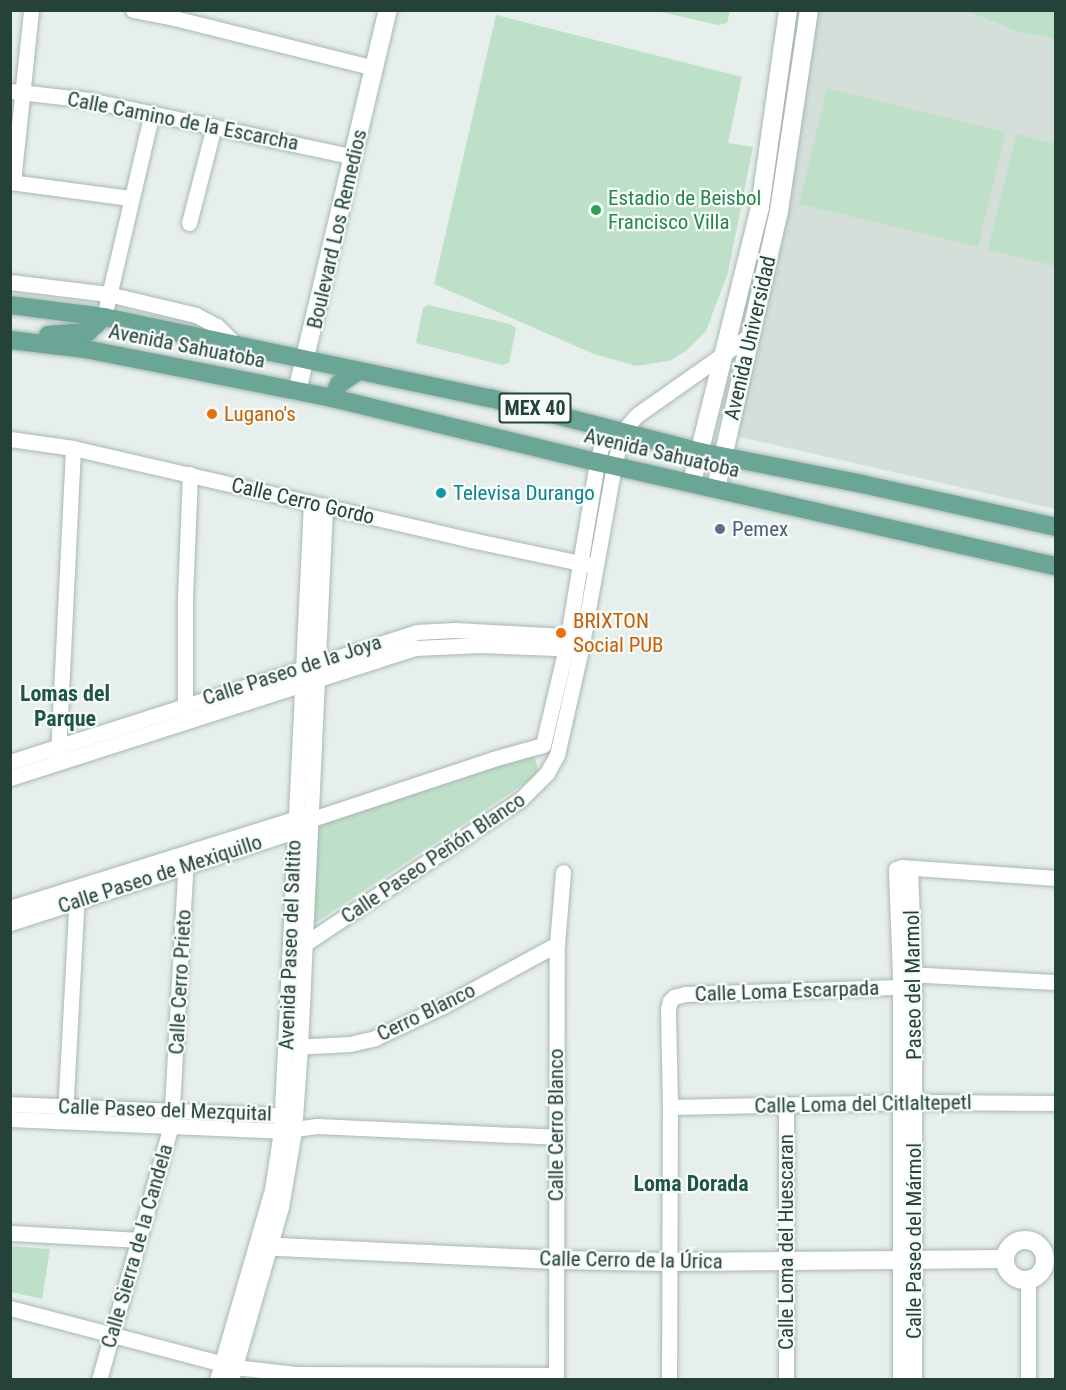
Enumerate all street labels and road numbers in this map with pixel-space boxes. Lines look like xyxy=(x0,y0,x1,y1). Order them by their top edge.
street label: Calle Camino de la Escarcha xyxy=(65,86,301,156)
street label: Boulevard Los Remedios xyxy=(302,127,372,331)
street label: Avenida Universidad xyxy=(719,253,781,423)
street label: Avenida Sahuatoba xyxy=(107,318,267,374)
road number: MEX 40 xyxy=(498,391,572,425)
street label: Avenida Sahuatoba xyxy=(582,423,742,483)
street label: Calle Cerro Gordo xyxy=(229,472,377,530)
street label: Calle Paseo de la Joya xyxy=(199,629,385,711)
street label: Calle Paseo Peñón Blanco xyxy=(336,787,530,929)
street label: Calle Paseo de Mexiquillo xyxy=(55,829,265,919)
street label: Avenida Paseo del Saltito xyxy=(274,840,306,1050)
street label: Calle Cerro Prieto xyxy=(164,909,196,1055)
street label: Paseo del Marmol xyxy=(899,910,927,1060)
street label: Calle Loma Escarpada xyxy=(694,975,880,1007)
street label: Cerro Blanco xyxy=(373,977,479,1047)
street label: Calle Cerro Blanco xyxy=(543,1049,569,1201)
street label: Calle Loma del Citlaltepetl xyxy=(754,1090,972,1118)
street label: Calle Paseo del Mezquital xyxy=(58,1094,272,1126)
street label: Calle Loma del Huescaran xyxy=(773,1134,799,1350)
street label: Calle Sierra de la Candela xyxy=(96,1141,178,1351)
street label: Calle Paseo del Mármol xyxy=(901,1143,927,1339)
street label: Calle Cerro de la Úrica xyxy=(539,1246,723,1274)

